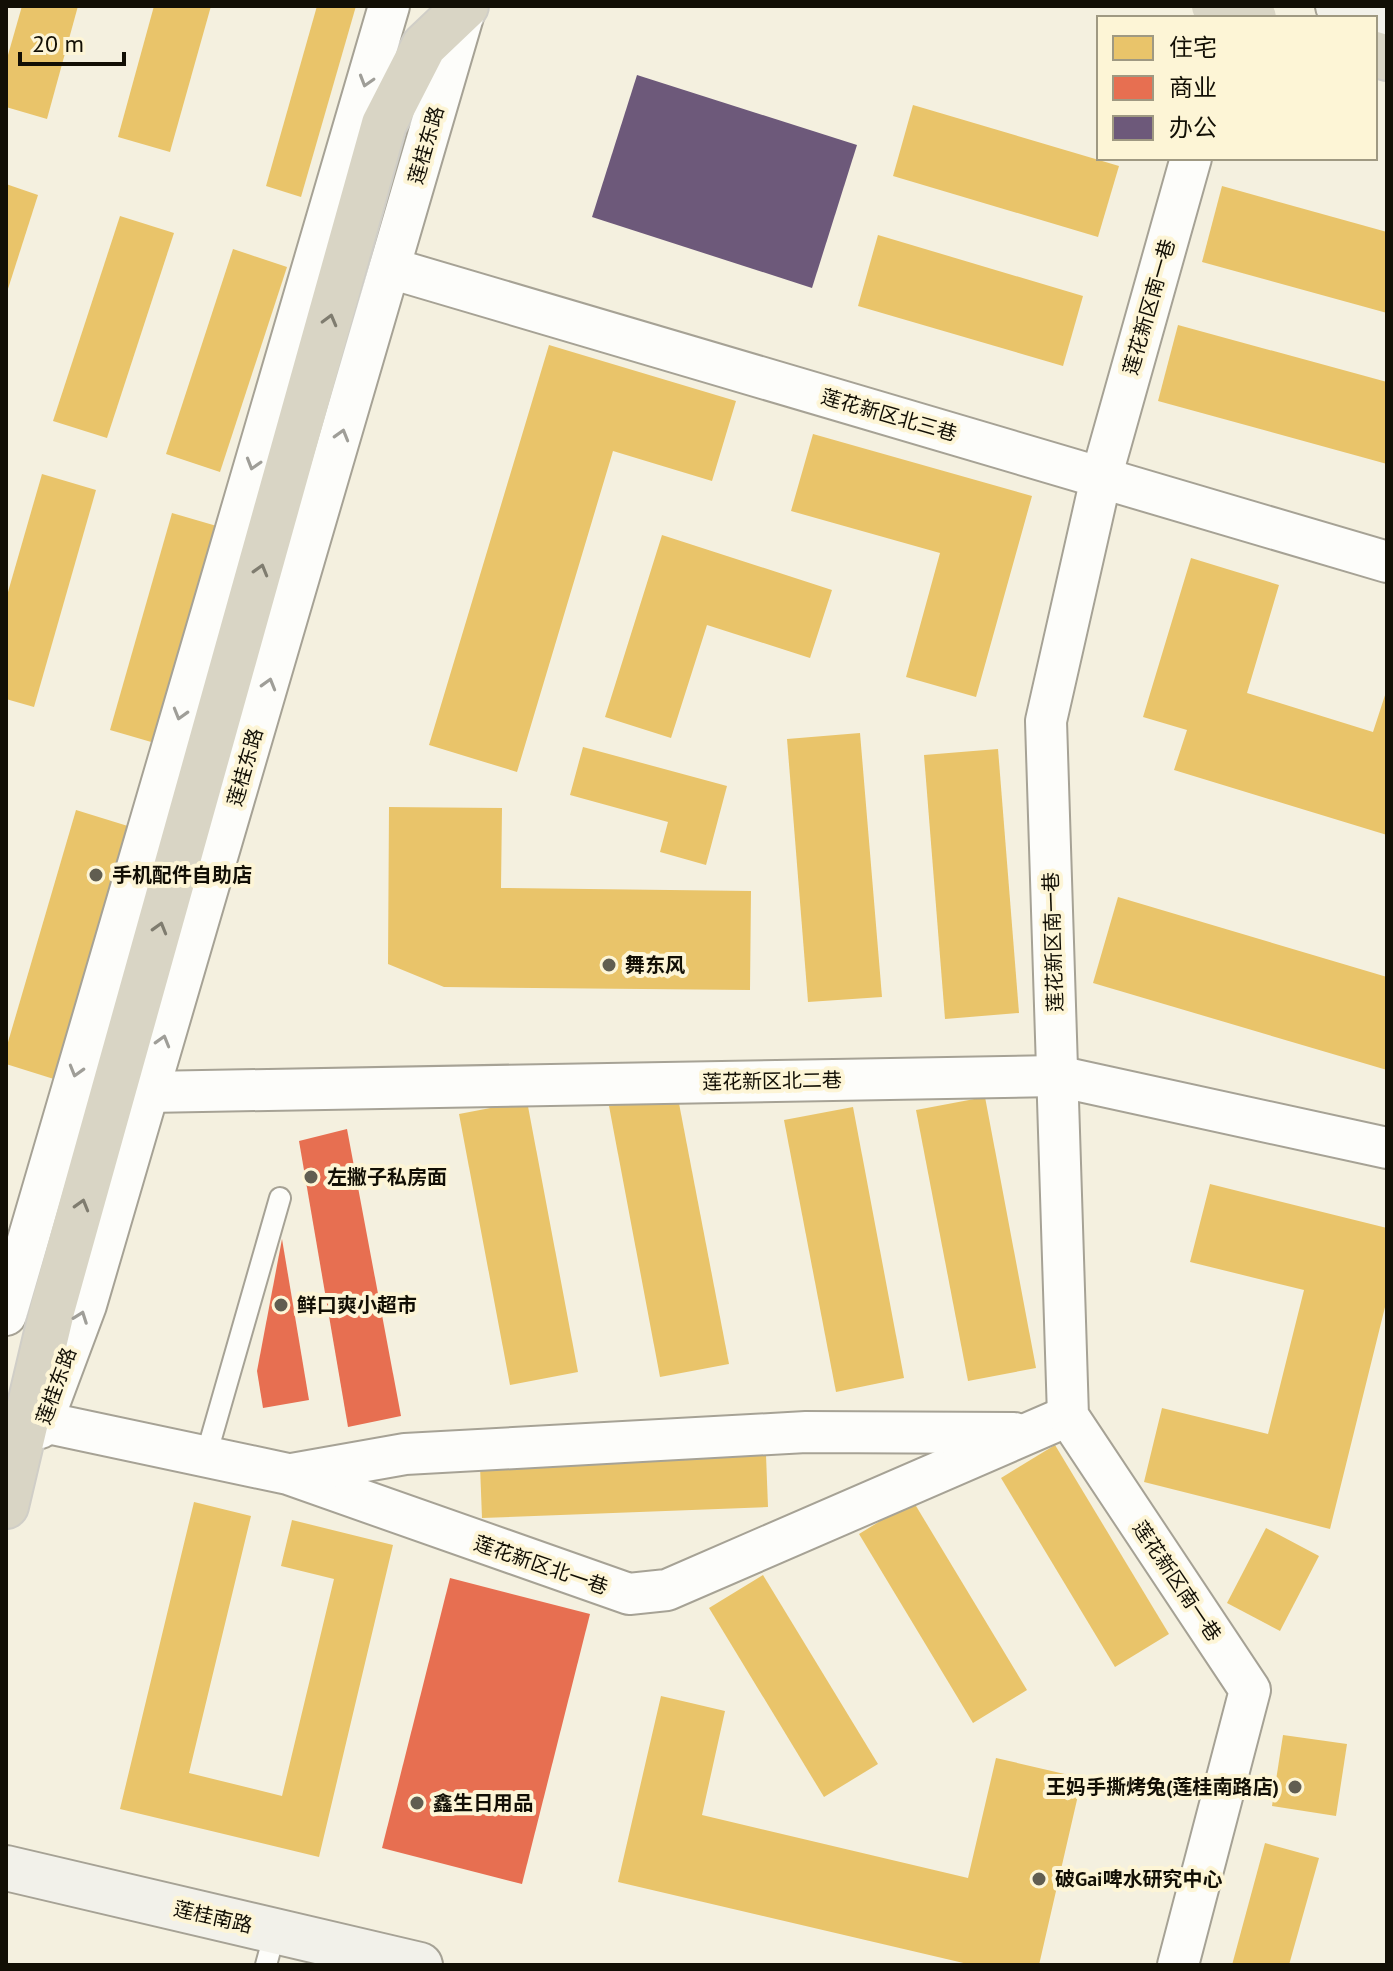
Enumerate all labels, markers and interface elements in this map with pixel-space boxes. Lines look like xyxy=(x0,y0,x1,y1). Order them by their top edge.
scale bar xyxy=(20,16,124,66)
legend xyxy=(1097,16,1377,160)
text: 20 m xyxy=(32,28,84,59)
text: 住宅 xyxy=(1169,32,1217,63)
text: 商业 xyxy=(1169,72,1217,103)
one-way arrow xyxy=(359,73,375,87)
street label: 莲桂东路 xyxy=(402,103,450,187)
text: 办公 xyxy=(1169,112,1217,143)
street label: 莲花新区南一巷 xyxy=(1117,236,1181,378)
one-way arrow xyxy=(321,313,338,327)
street label: 莲花新区北三巷 xyxy=(818,383,960,447)
one-way arrow xyxy=(333,428,349,442)
one-way arrow xyxy=(246,457,262,471)
one-way arrow xyxy=(252,564,268,577)
one-way arrow xyxy=(260,678,276,692)
one-way arrow xyxy=(173,706,189,720)
street label: 莲桂东路 xyxy=(221,725,269,809)
place label: 手机配件自助店 xyxy=(112,862,252,888)
marker: 手机配件自助店 xyxy=(87,866,105,884)
street label: 莲花新区南一巷 xyxy=(1038,872,1068,1012)
one-way arrow xyxy=(151,922,167,936)
place label: 舞东风 xyxy=(625,952,685,978)
marker: 舞东风 xyxy=(600,956,618,974)
one-way arrow xyxy=(154,1035,171,1049)
one-way arrow xyxy=(69,1064,85,1078)
street label: 莲花新区北二巷 xyxy=(702,1067,842,1095)
place label: 左撇子私房面 xyxy=(327,1164,447,1190)
marker: 左撇子私房面 xyxy=(302,1168,320,1186)
one-way arrow xyxy=(73,1199,89,1213)
place label: 鲜口爽小超市 xyxy=(297,1292,417,1318)
marker: 鲜口爽小超市 xyxy=(272,1296,290,1314)
one-way arrow xyxy=(72,1311,88,1325)
street label: 莲桂东路 xyxy=(30,1344,82,1428)
street label: 莲花新区南一巷 xyxy=(1127,1516,1227,1646)
street label: 莲花新区北一巷 xyxy=(471,1530,611,1600)
place label: 王妈手撕烤兔(莲桂南路店) xyxy=(1046,1774,1279,1800)
marker: 王妈手撕烤兔(莲桂南路店) xyxy=(1286,1778,1304,1796)
place label: 鑫生日用品 xyxy=(433,1790,533,1816)
marker: 鑫生日用品 xyxy=(408,1794,426,1812)
place label: 破Gai啤水研究中心 xyxy=(1055,1866,1222,1892)
marker: 破Gai啤水研究中心 xyxy=(1030,1870,1048,1888)
street label: 莲桂南路 xyxy=(171,1895,255,1939)

